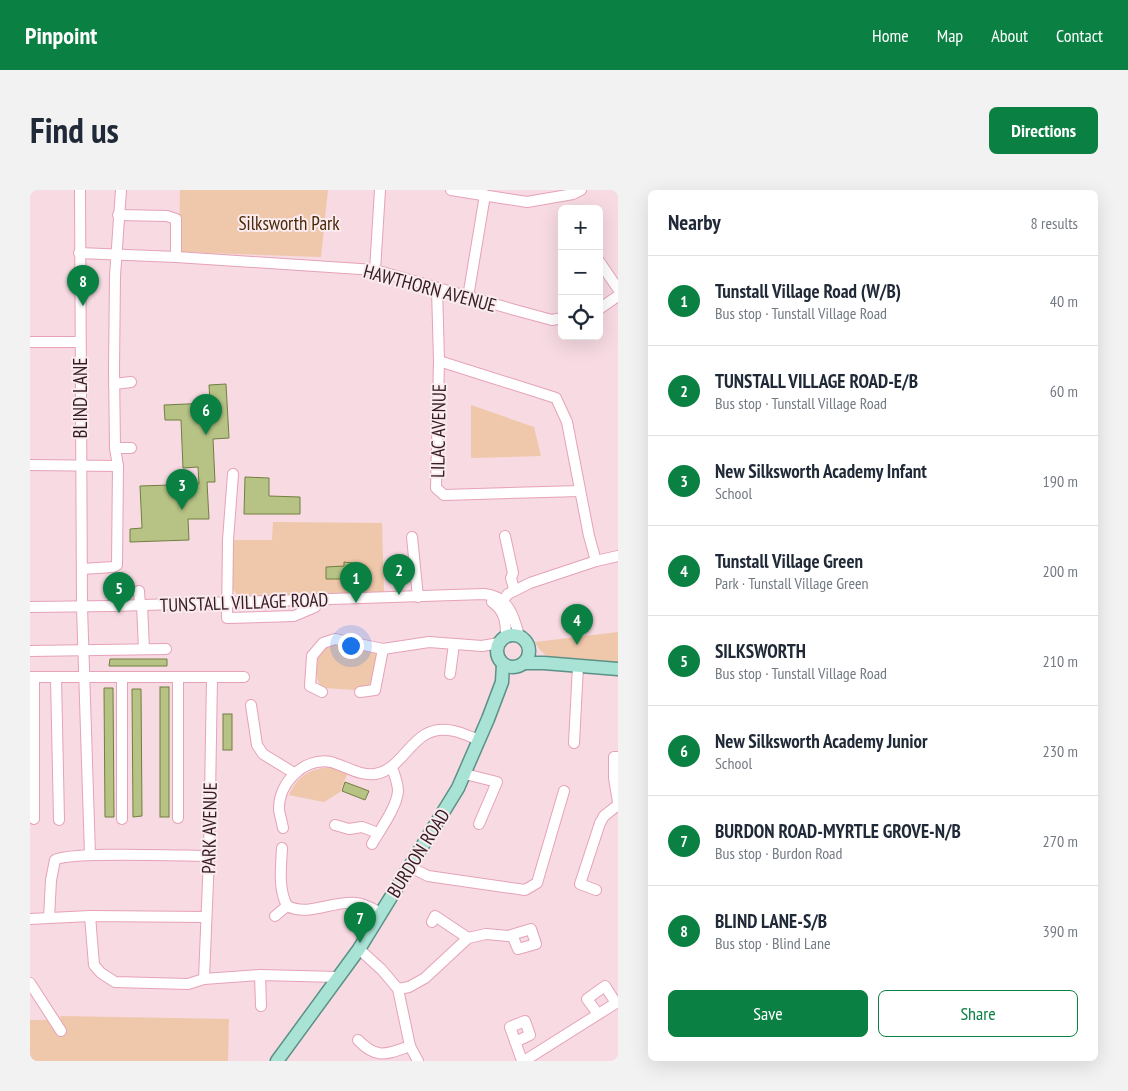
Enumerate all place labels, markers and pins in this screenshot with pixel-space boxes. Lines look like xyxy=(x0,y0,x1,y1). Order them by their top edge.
pin: 8 xyxy=(67,265,99,306)
pin: 6 xyxy=(190,394,222,435)
pin: 3 xyxy=(166,469,198,510)
pin: 2 xyxy=(383,554,415,595)
pin: 1 xyxy=(340,562,372,603)
pin: 5 xyxy=(103,572,135,613)
pin: 4 xyxy=(561,604,593,645)
pin: 7 xyxy=(344,902,376,943)

